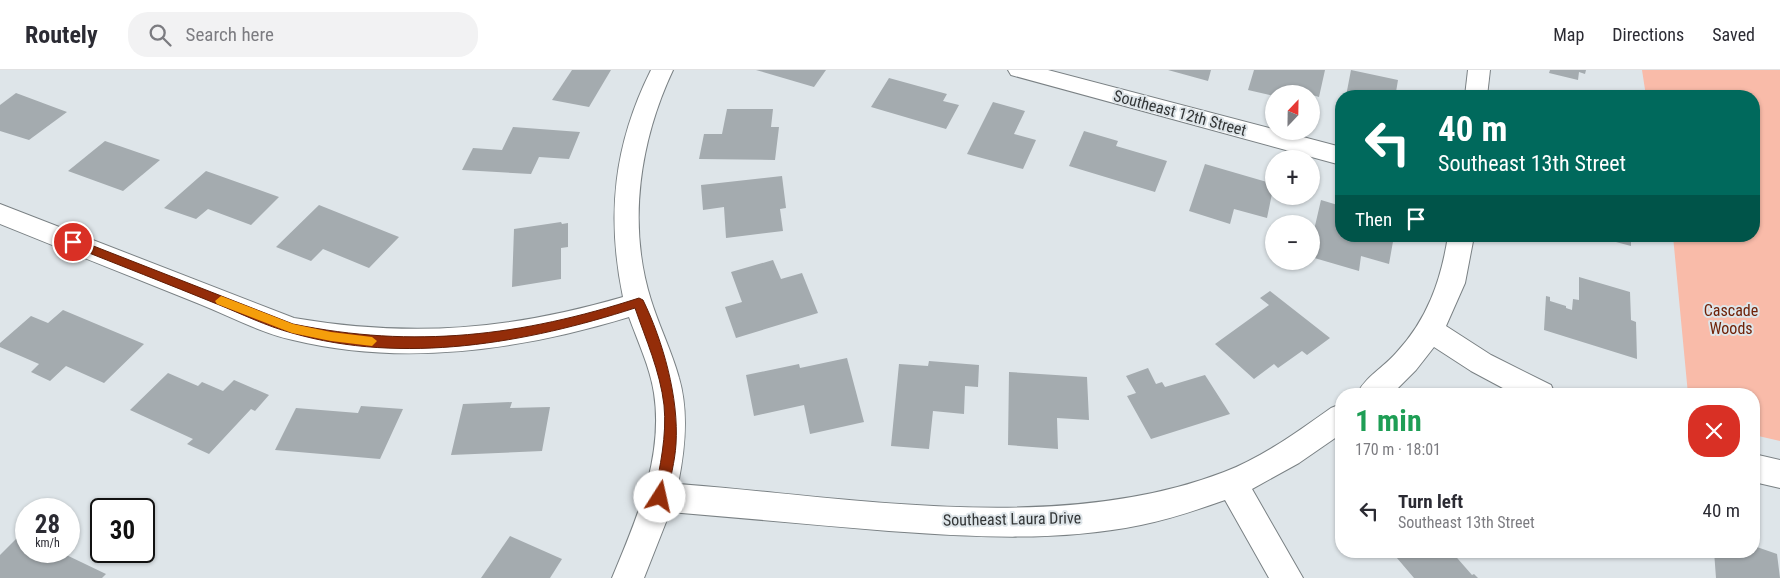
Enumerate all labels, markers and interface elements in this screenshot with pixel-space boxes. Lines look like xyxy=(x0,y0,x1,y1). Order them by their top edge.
search box xyxy=(128,12,478,57)
text: Routely xyxy=(25,21,98,49)
icon: search xyxy=(146,21,174,49)
text: Search here xyxy=(186,23,274,46)
text: Map xyxy=(1553,24,1584,45)
text: Directions xyxy=(1612,24,1684,45)
text: Saved xyxy=(1712,24,1755,45)
north arrow xyxy=(1265,85,1320,140)
map controls xyxy=(1265,85,1320,270)
street label: Southeast 12th Street xyxy=(1111,86,1249,140)
text: 40 m xyxy=(1438,109,1507,150)
icon: left xyxy=(1355,110,1420,175)
button: + xyxy=(1265,150,1320,205)
text: Southeast 13th Street xyxy=(1438,151,1626,176)
icon: arrive xyxy=(1402,205,1430,233)
text: Then xyxy=(1355,208,1392,231)
button: − xyxy=(1265,215,1320,270)
pin xyxy=(52,221,94,263)
icon: arrive xyxy=(59,228,87,256)
park label: Cascade Woods xyxy=(1704,301,1758,338)
text: 1 min xyxy=(1355,403,1422,438)
button: close xyxy=(1688,405,1740,457)
text: 170 m · 18:01 xyxy=(1355,440,1441,459)
position arrow xyxy=(633,470,685,522)
text: Turn left xyxy=(1398,490,1463,513)
icon: left xyxy=(1355,497,1383,525)
speed limit sign: 30 xyxy=(90,498,155,563)
text: 40 m xyxy=(1703,499,1740,522)
street label: Southeast Laura Drive xyxy=(943,508,1081,530)
text: 28 xyxy=(35,510,60,539)
text: Southeast 13th Street xyxy=(1398,513,1535,532)
text: km/h xyxy=(35,536,60,550)

